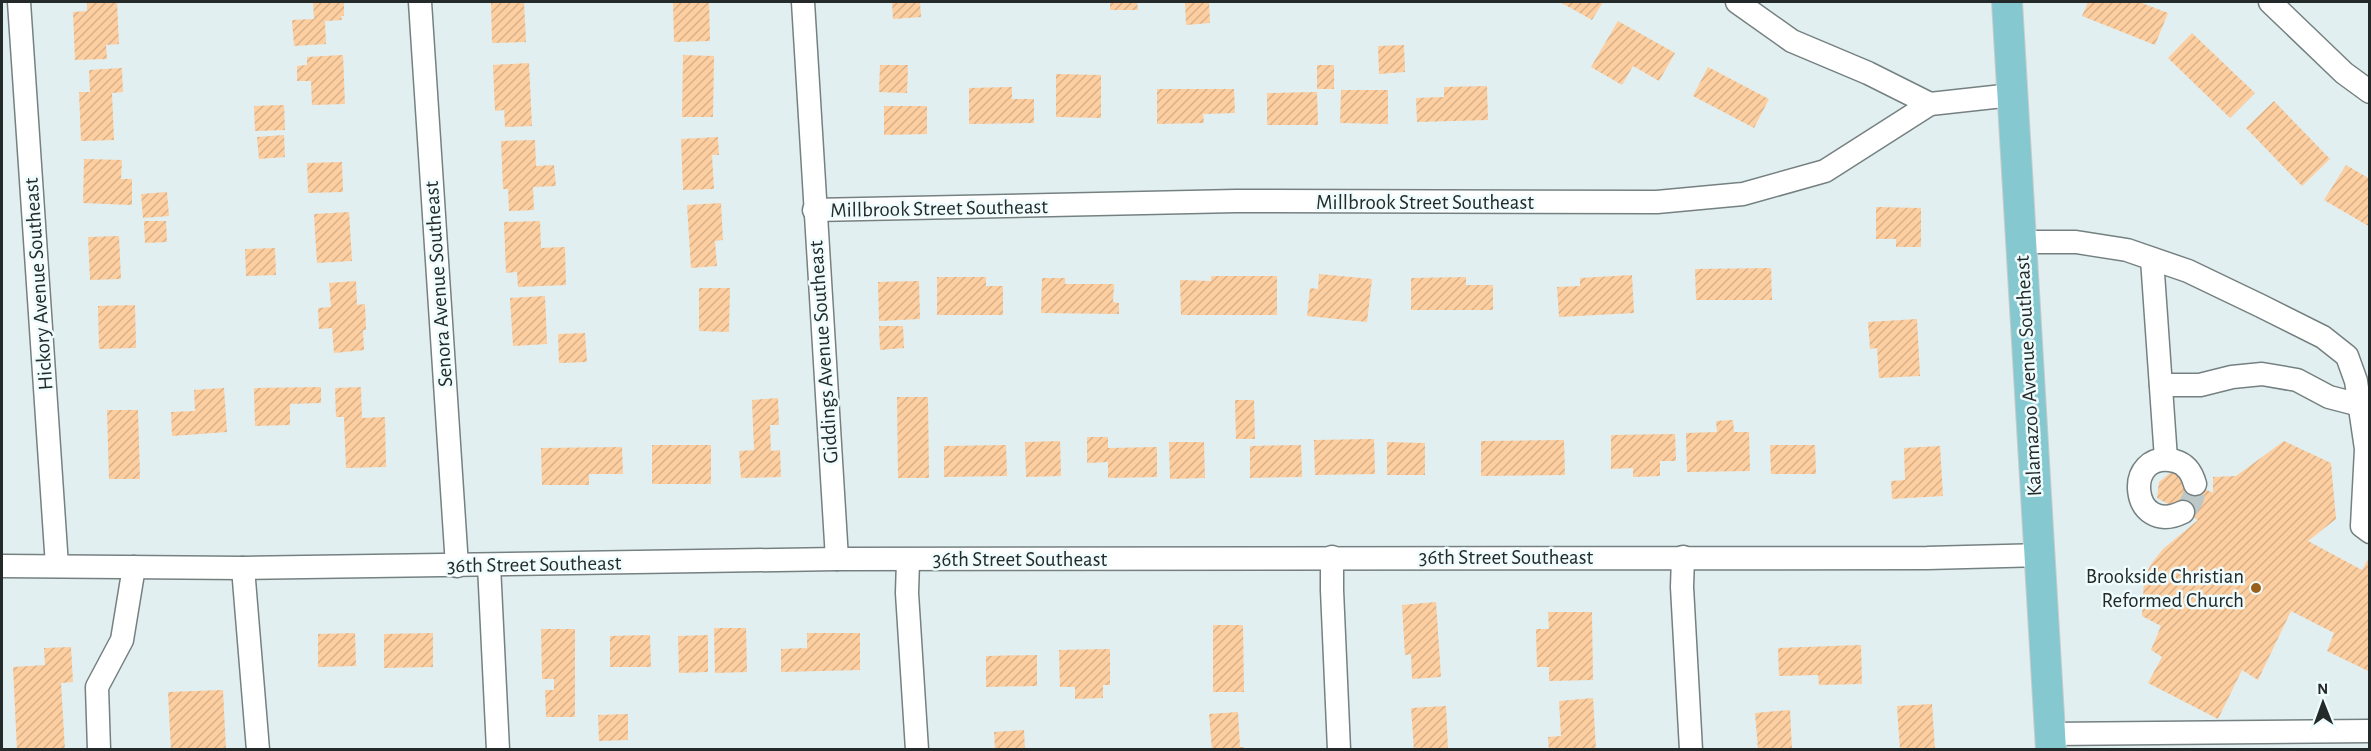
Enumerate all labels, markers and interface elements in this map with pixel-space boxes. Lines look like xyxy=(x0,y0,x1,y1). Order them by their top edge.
street label: Hickory Avenue Southeast xyxy=(21,177,56,391)
street label: Senora Avenue Southeast xyxy=(421,180,456,388)
street label: Millbrook Street Southeast xyxy=(1316,192,1534,213)
street label: Millbrook Street Southeast xyxy=(830,196,1048,221)
street label: Giddings Avenue Southeast xyxy=(805,239,842,464)
street label: Kalamazoo Avenue Southeast xyxy=(2012,255,2045,497)
street label: 36th Street Southeast xyxy=(1419,547,1594,568)
street label: 36th Street Southeast xyxy=(933,549,1108,570)
street label: 36th Street Southeast xyxy=(447,552,622,577)
place label: Brookside Christian Reformed Church xyxy=(2086,566,2244,611)
marker: Brookside Christian Reformed Church xyxy=(2249,581,2263,595)
north arrow xyxy=(2293,673,2353,733)
text: N xyxy=(2317,681,2328,697)

